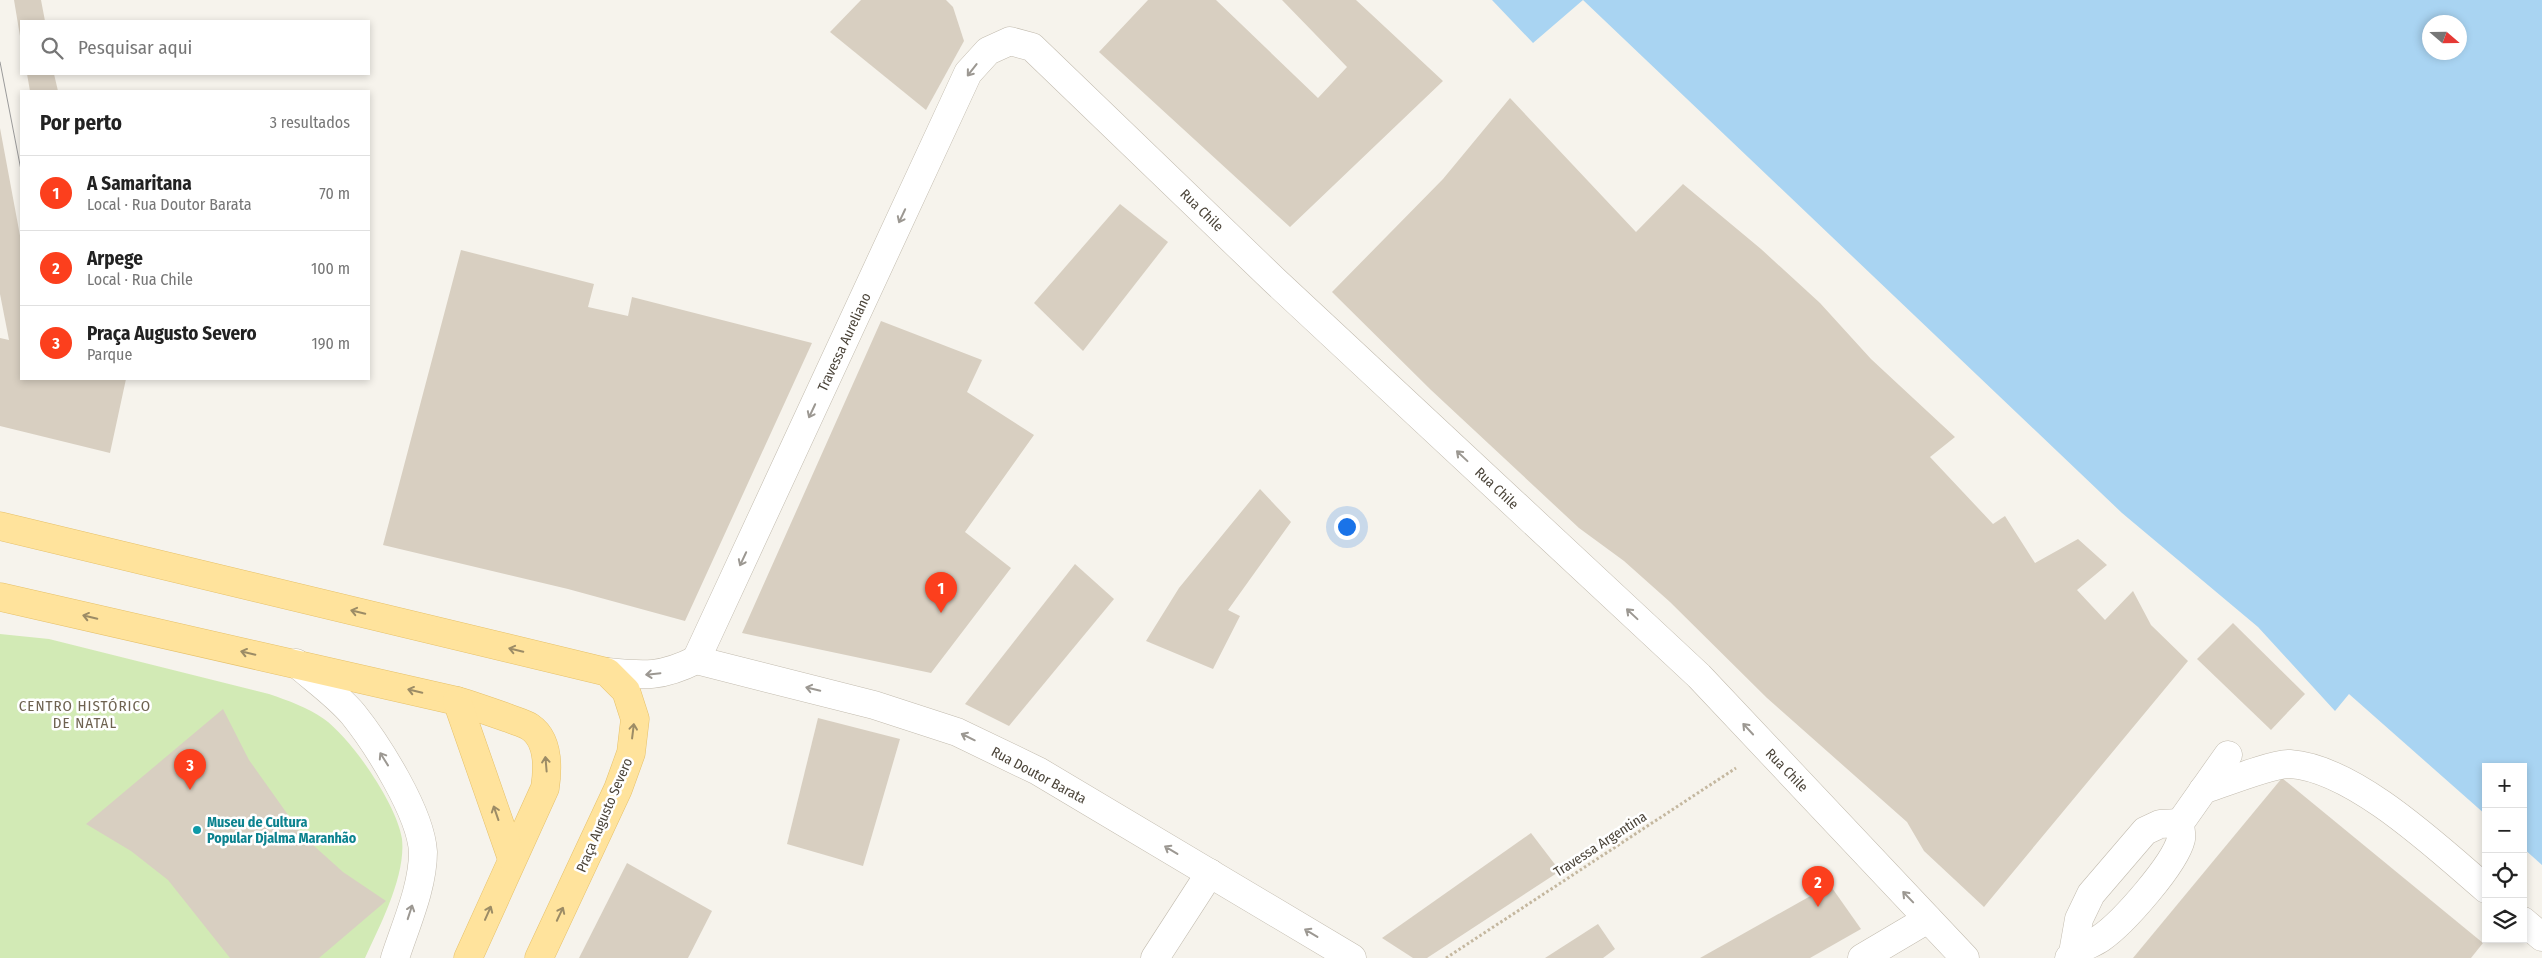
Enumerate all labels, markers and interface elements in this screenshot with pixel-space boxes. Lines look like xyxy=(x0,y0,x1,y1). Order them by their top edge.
north arrow xyxy=(2422,15,2467,60)
search box xyxy=(20,20,370,75)
icon: search xyxy=(38,34,66,62)
text: Pesquisar aqui xyxy=(78,36,192,59)
one-way arrow xyxy=(967,63,977,77)
text: Por perto xyxy=(40,110,122,136)
text: 3 resultados xyxy=(270,113,350,132)
text: A Samaritana xyxy=(87,172,192,195)
text: 1 xyxy=(53,184,59,203)
text: 70 m xyxy=(319,184,350,203)
street label: Rua Chile xyxy=(1176,186,1227,235)
text: Local · Rua Doutor Barata xyxy=(87,195,252,214)
one-way arrow xyxy=(897,208,906,223)
text: Arpege xyxy=(87,247,143,270)
text: 2 xyxy=(52,259,60,278)
text: 100 m xyxy=(311,259,350,278)
text: Local · Rua Chile xyxy=(87,270,193,289)
street label: Travessa Aureliano xyxy=(814,290,875,394)
text: Praça Augusto Severo xyxy=(87,322,257,345)
text: 3 xyxy=(52,334,60,353)
text: 190 m xyxy=(312,334,350,353)
text: Parque xyxy=(87,345,132,364)
one-way arrow xyxy=(806,403,816,418)
one-way arrow xyxy=(1456,450,1469,462)
street label: Rua Chile xyxy=(1471,464,1522,513)
your location xyxy=(1334,514,1360,540)
one-way arrow xyxy=(738,551,748,566)
pin: 1 xyxy=(925,572,957,613)
one-way arrow xyxy=(351,607,367,616)
one-way arrow xyxy=(1626,608,1639,620)
one-way arrow xyxy=(82,612,98,621)
one-way arrow xyxy=(509,645,525,654)
one-way arrow xyxy=(241,648,257,657)
one-way arrow xyxy=(645,670,661,679)
one-way arrow xyxy=(805,684,821,693)
one-way arrow xyxy=(407,686,423,695)
district label: CENTRO HISTÓRICO DE NATAL xyxy=(19,697,151,732)
one-way arrow xyxy=(1742,722,1753,735)
one-way arrow xyxy=(628,724,638,740)
one-way arrow xyxy=(961,732,976,741)
street label: Rua Doutor Barata xyxy=(988,743,1089,808)
street label: Rua Chile xyxy=(1762,745,1811,796)
pin: 3 xyxy=(174,749,206,790)
one-way arrow xyxy=(378,753,388,767)
street label: Praça Augusto Severo xyxy=(573,755,636,875)
one-way arrow xyxy=(542,756,551,772)
map controls xyxy=(2482,763,2527,943)
button: + xyxy=(2482,763,2527,808)
one-way arrow xyxy=(491,806,500,821)
street label: Travessa Argentina xyxy=(1551,808,1650,881)
button: − xyxy=(2482,808,2527,853)
place label: Museu de Cultura Popular Djalma Maranhão xyxy=(207,814,357,847)
marker: Museu de Cultura Popular Djalma Maranhão xyxy=(191,824,203,836)
one-way arrow xyxy=(1164,844,1178,854)
button: locate xyxy=(2482,853,2527,898)
pin: 2 xyxy=(1802,866,1834,907)
one-way arrow xyxy=(1902,891,1914,903)
button: layers xyxy=(2482,898,2527,943)
one-way arrow xyxy=(406,904,416,920)
one-way arrow xyxy=(483,906,493,921)
one-way arrow xyxy=(556,907,565,922)
one-way arrow xyxy=(1304,928,1318,938)

